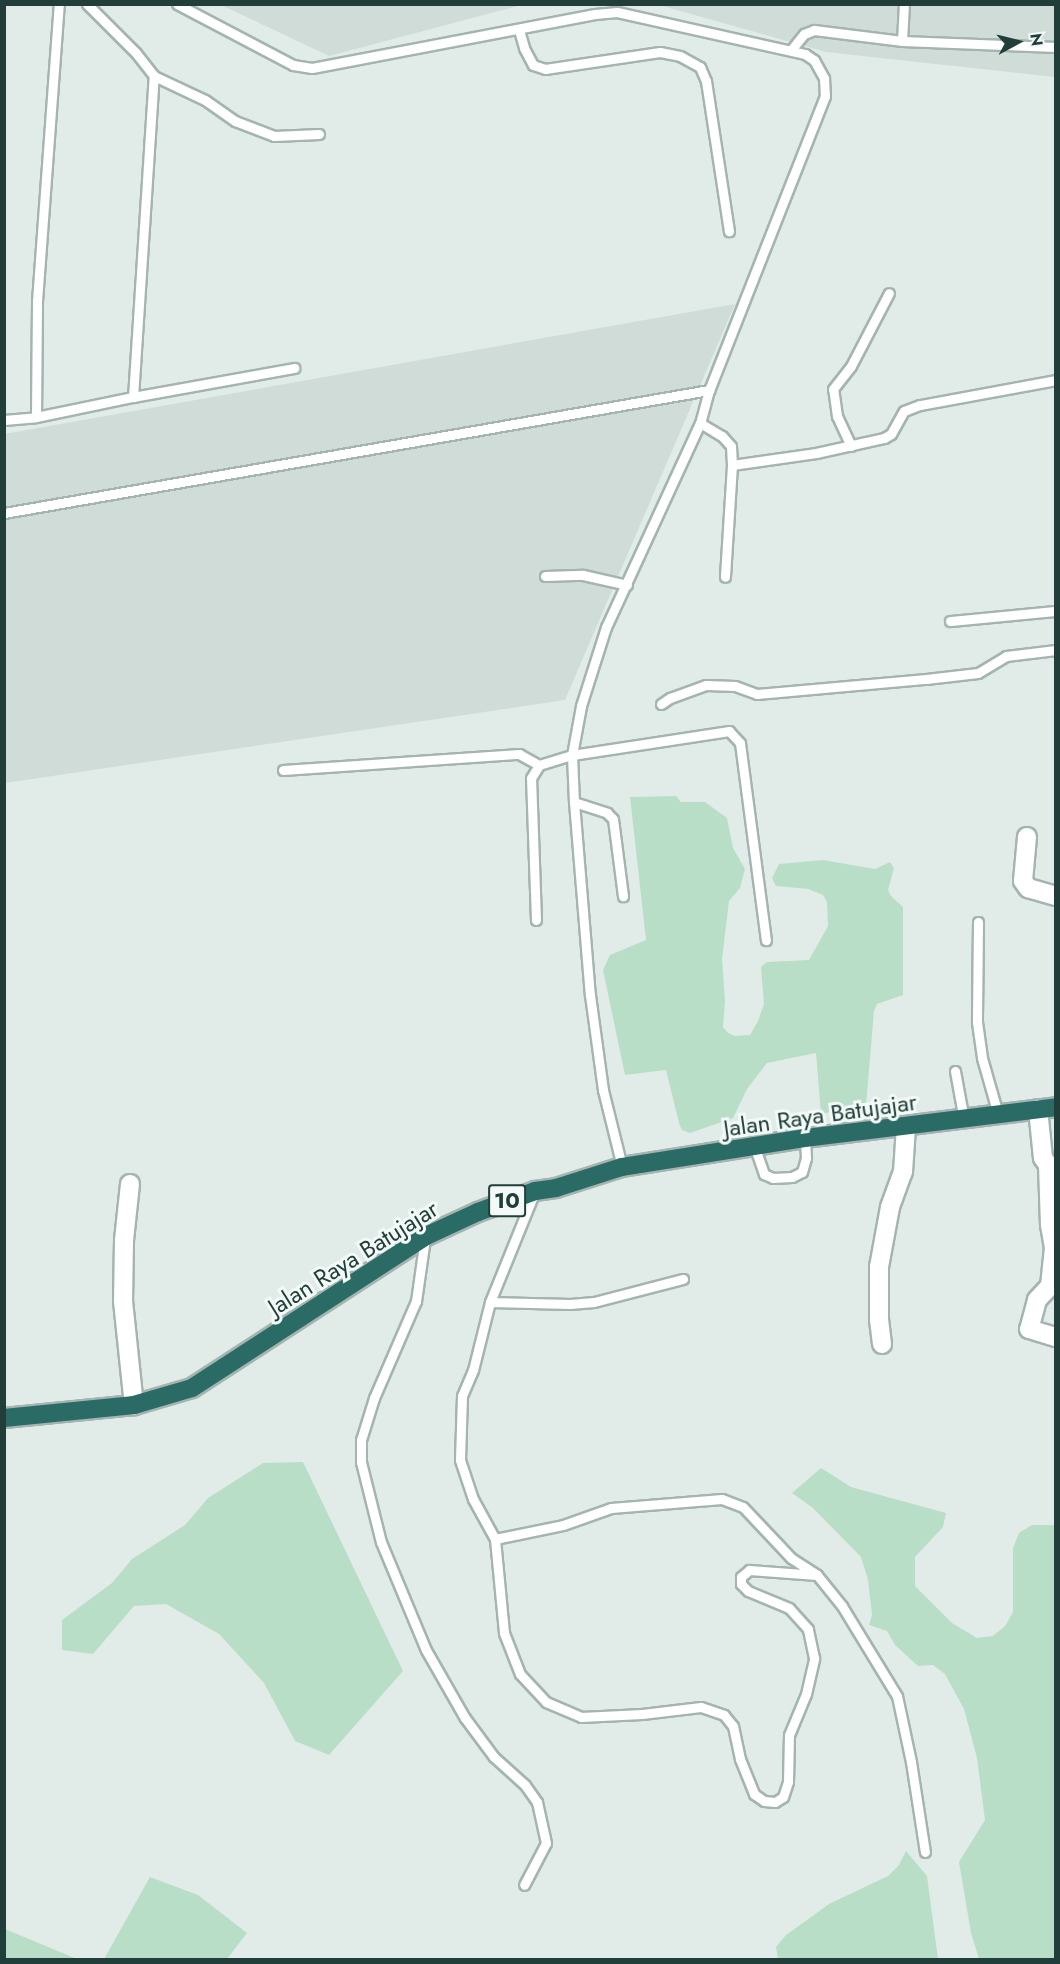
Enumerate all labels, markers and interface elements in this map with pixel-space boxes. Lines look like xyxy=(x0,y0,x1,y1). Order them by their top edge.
north arrow xyxy=(988,12,1048,72)
text: N xyxy=(1024,32,1049,47)
street label: Jalan Raya Batujajar xyxy=(721,1087,919,1143)
road number: 10 xyxy=(488,1182,526,1220)
street label: Jalan Raya Batujajar xyxy=(263,1194,443,1322)

